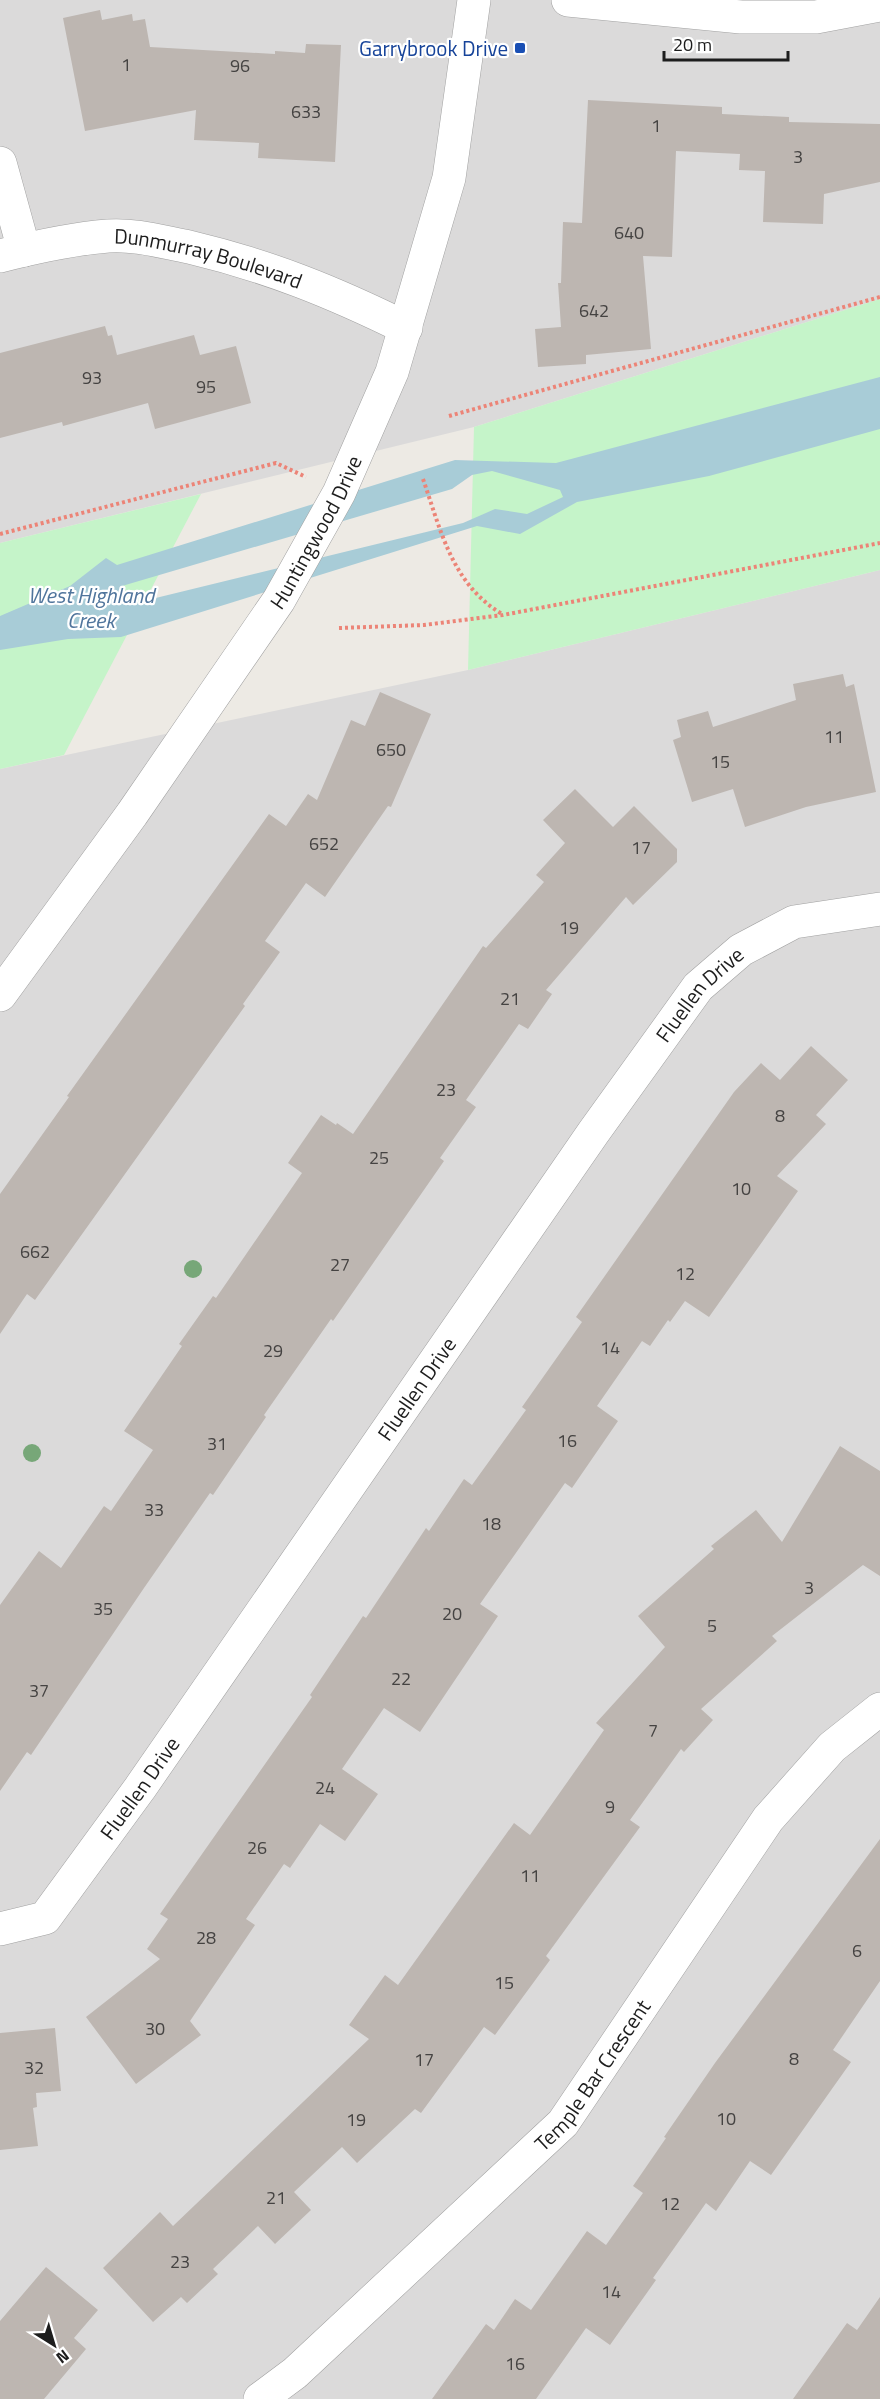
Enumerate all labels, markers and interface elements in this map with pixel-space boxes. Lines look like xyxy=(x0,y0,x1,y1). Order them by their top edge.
scale bar xyxy=(664,24,788,62)
text: 20 m xyxy=(673,31,712,58)
place label: Garrybrook Drive xyxy=(359,32,508,64)
marker: Garrybrook Drive xyxy=(513,41,527,55)
house number: 1 xyxy=(121,51,131,78)
house number: 96 xyxy=(230,52,250,79)
house number: 633 xyxy=(291,98,321,125)
house number: 1 xyxy=(651,112,661,139)
house number: 3 xyxy=(793,143,803,170)
house number: 640 xyxy=(614,219,644,246)
street label: Dunmurray Boulevard xyxy=(114,220,307,297)
house number: 642 xyxy=(579,297,609,324)
house number: 93 xyxy=(82,364,102,391)
house number: 95 xyxy=(196,373,216,400)
street label: Huntingwood Drive xyxy=(261,450,370,616)
water label: West Highland Creek xyxy=(28,578,157,637)
house number: 11 xyxy=(824,723,844,750)
house number: 650 xyxy=(376,736,406,763)
house number: 15 xyxy=(710,748,730,775)
house number: 652 xyxy=(309,830,339,857)
house number: 17 xyxy=(631,834,651,861)
house number: 19 xyxy=(559,914,579,941)
street label: Fluellen Drive xyxy=(647,939,750,1049)
house number: 21 xyxy=(500,985,520,1012)
house number: 23 xyxy=(436,1076,456,1103)
house number: 8 xyxy=(775,1102,785,1129)
house number: 25 xyxy=(369,1144,389,1171)
house number: 10 xyxy=(731,1175,751,1202)
house number: 662 xyxy=(20,1238,50,1265)
house number: 27 xyxy=(330,1251,350,1278)
house number: 12 xyxy=(675,1260,695,1287)
street label: Fluellen Drive xyxy=(369,1330,464,1447)
house number: 14 xyxy=(600,1334,620,1361)
house number: 29 xyxy=(263,1337,283,1364)
house number: 16 xyxy=(557,1427,577,1454)
house number: 31 xyxy=(207,1430,227,1457)
house number: 33 xyxy=(144,1496,164,1523)
house number: 18 xyxy=(481,1510,501,1537)
house number: 3 xyxy=(804,1574,814,1601)
house number: 35 xyxy=(93,1595,113,1622)
house number: 20 xyxy=(442,1600,462,1627)
house number: 5 xyxy=(707,1612,717,1639)
house number: 22 xyxy=(391,1665,411,1692)
house number: 37 xyxy=(29,1677,49,1704)
house number: 7 xyxy=(648,1717,658,1744)
street label: Fluellen Drive xyxy=(92,1730,187,1846)
house number: 24 xyxy=(315,1774,335,1801)
house number: 9 xyxy=(605,1793,615,1820)
house number: 26 xyxy=(247,1834,267,1861)
house number: 11 xyxy=(520,1862,540,1889)
house number: 28 xyxy=(196,1924,216,1951)
house number: 6 xyxy=(852,1937,862,1964)
house number: 15 xyxy=(494,1969,514,1996)
street label: Temple Bar Crescent xyxy=(527,1992,658,2158)
house number: 30 xyxy=(145,2015,165,2042)
house number: 8 xyxy=(789,2045,799,2072)
house number: 17 xyxy=(414,2046,434,2073)
house number: 32 xyxy=(24,2054,44,2081)
house number: 10 xyxy=(716,2105,736,2132)
house number: 19 xyxy=(346,2106,366,2133)
house number: 21 xyxy=(266,2184,286,2211)
house number: 12 xyxy=(660,2190,680,2217)
house number: 23 xyxy=(170,2248,190,2275)
house number: 14 xyxy=(601,2278,621,2305)
north arrow xyxy=(24,2315,84,2375)
text: N xyxy=(51,2344,75,2370)
house number: 16 xyxy=(505,2350,525,2377)

